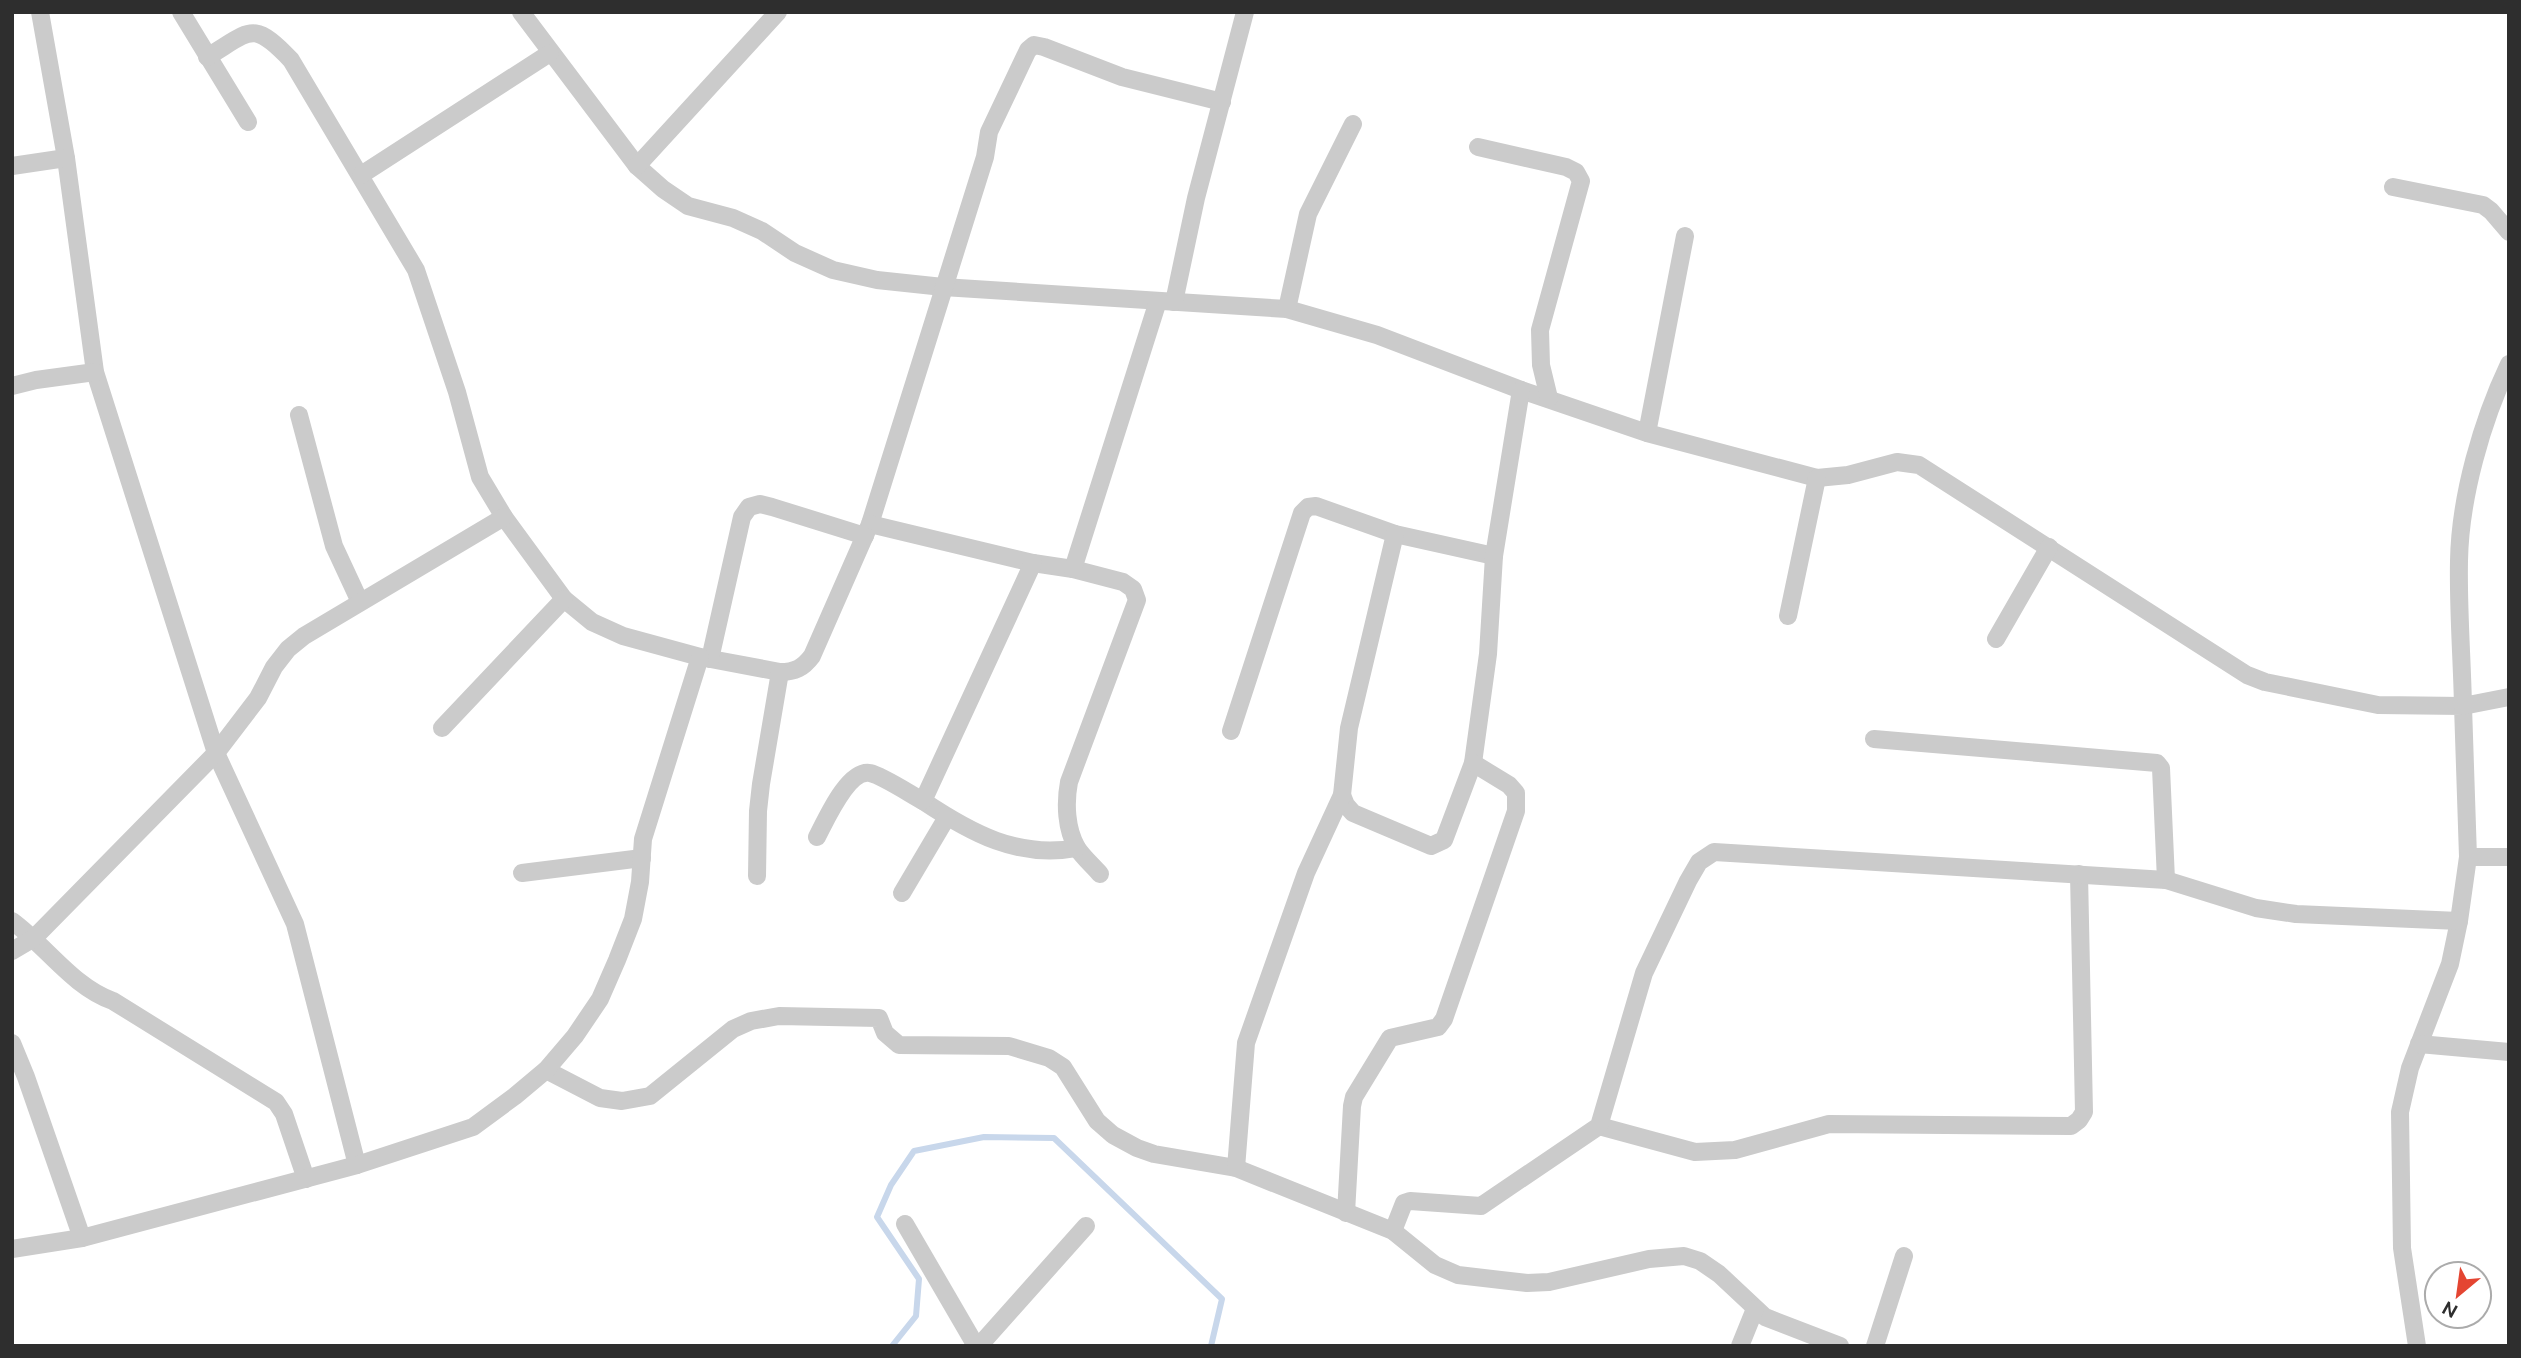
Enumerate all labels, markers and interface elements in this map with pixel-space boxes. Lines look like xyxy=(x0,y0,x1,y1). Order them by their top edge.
north arrow xyxy=(2423,1260,2493,1330)
text: N xyxy=(2438,1297,2461,1323)

